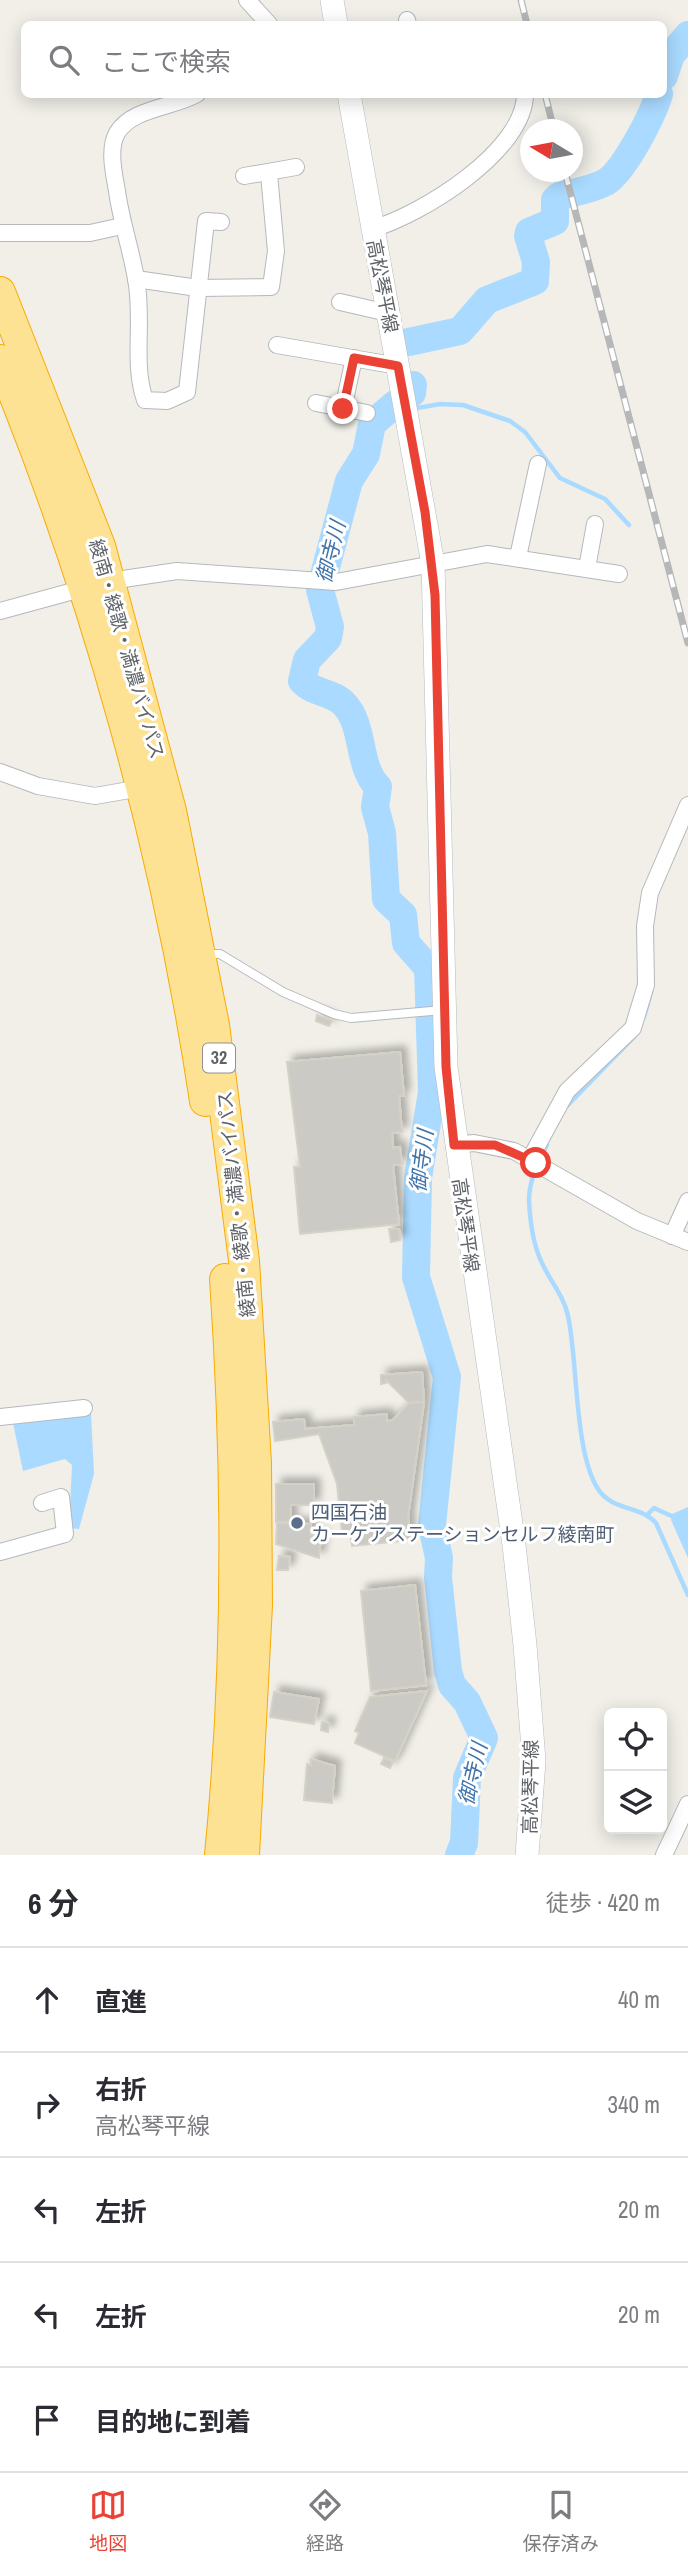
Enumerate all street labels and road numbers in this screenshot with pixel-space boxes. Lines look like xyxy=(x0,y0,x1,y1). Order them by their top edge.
street label: 高松琴平線 xyxy=(361,237,405,335)
street label: 綾南・綾歌・満濃バイパス xyxy=(83,536,171,762)
road number: 32 xyxy=(203,1044,235,1072)
street label: 綾南・綾歌・満濃バイパス xyxy=(211,1089,261,1319)
street label: 高松琴平線 xyxy=(447,1176,485,1274)
street label: 高松琴平線 xyxy=(516,1739,544,1835)

